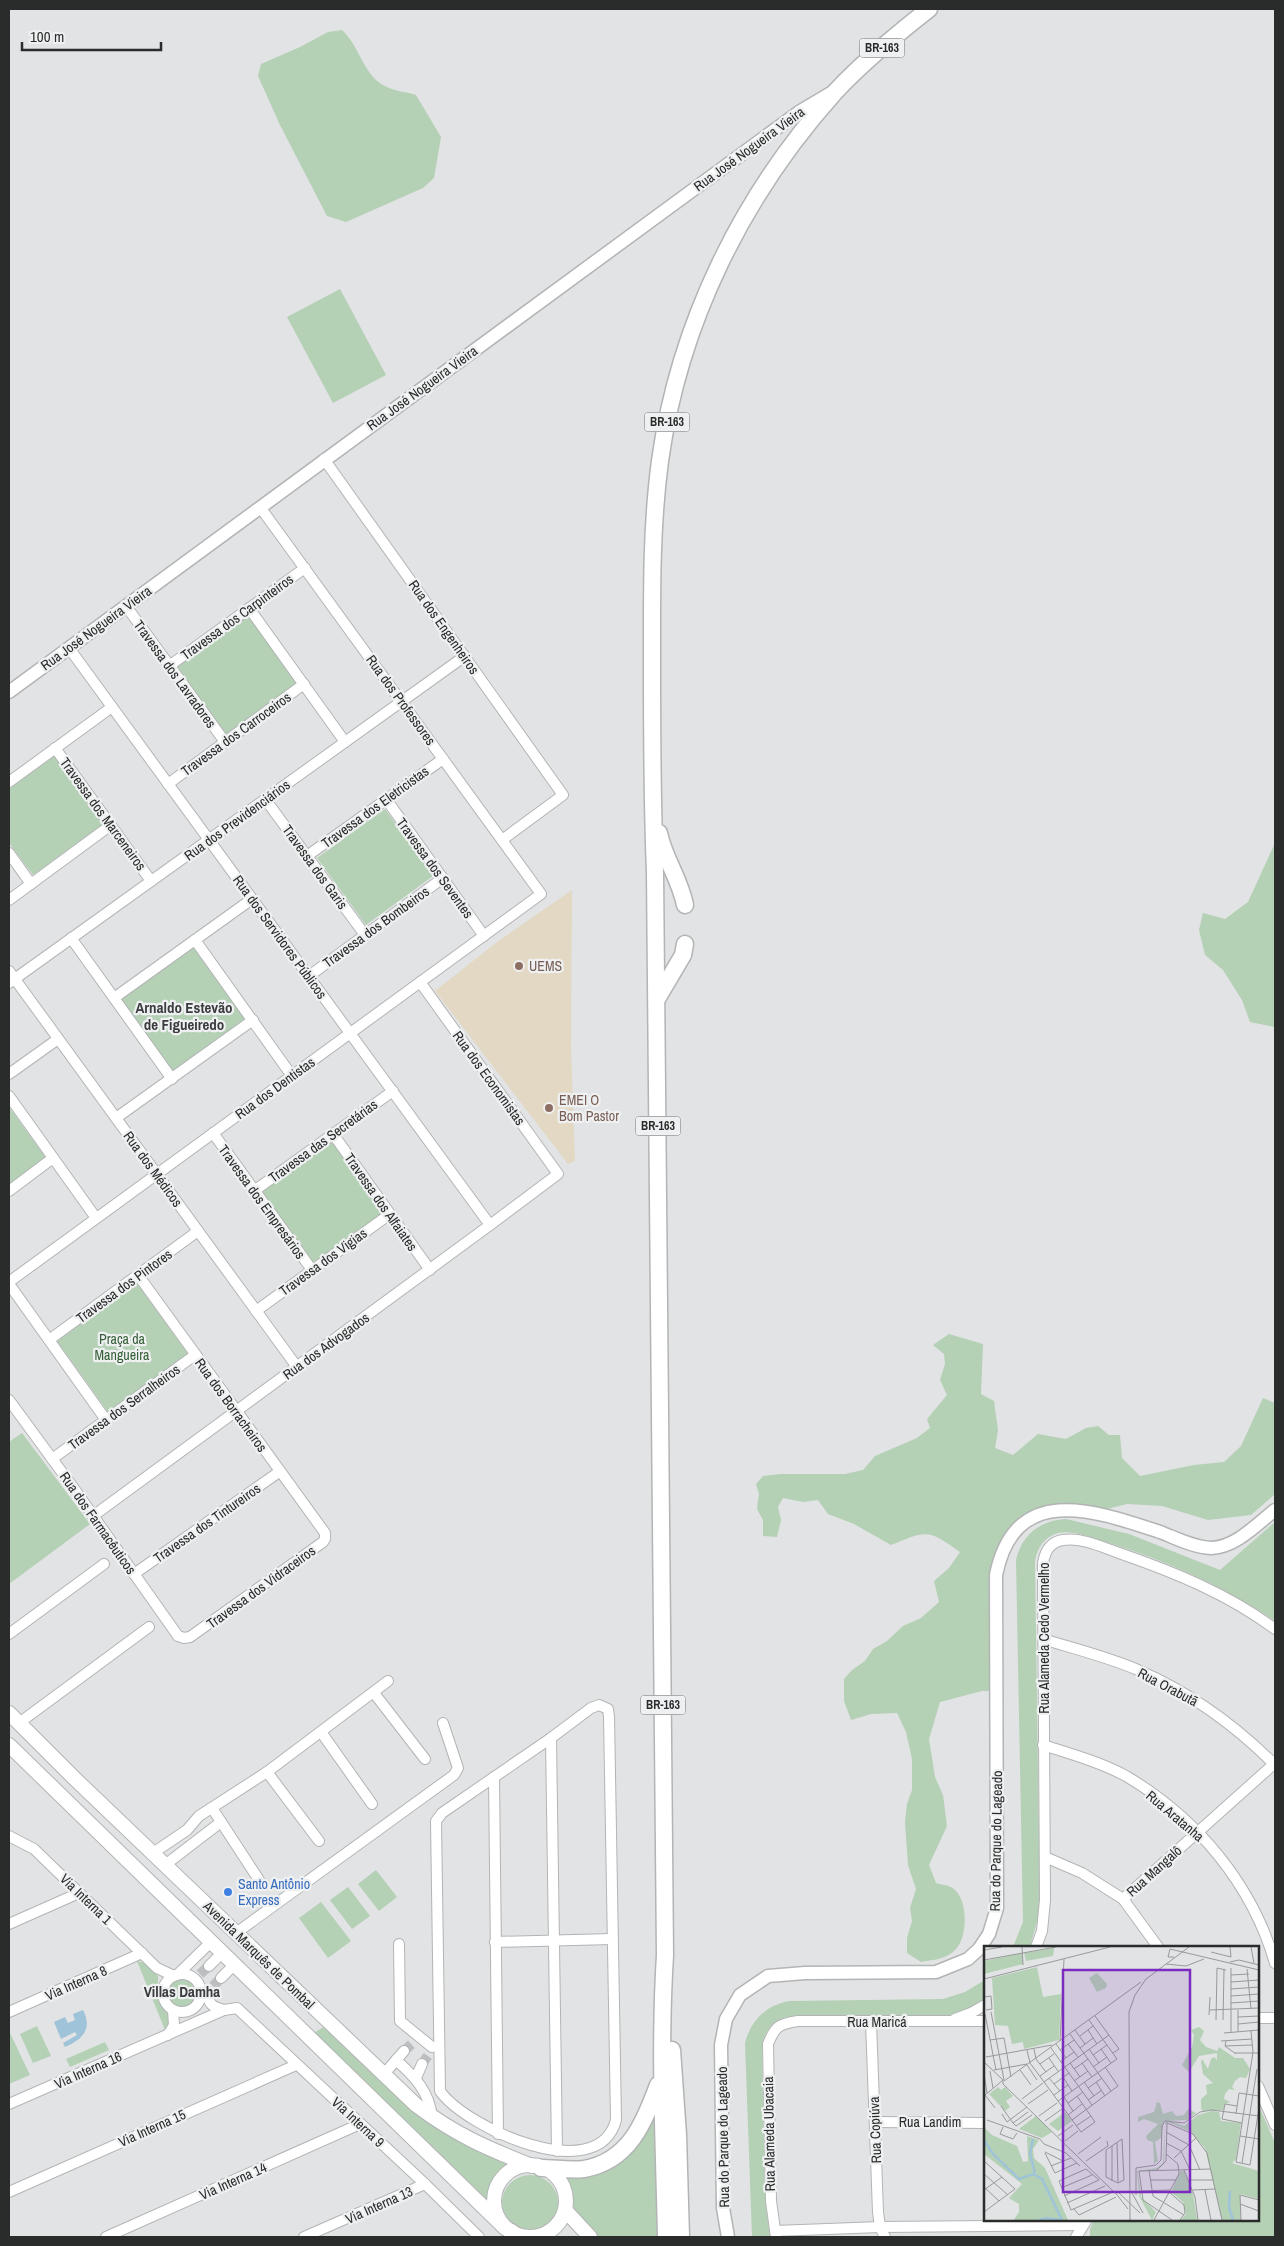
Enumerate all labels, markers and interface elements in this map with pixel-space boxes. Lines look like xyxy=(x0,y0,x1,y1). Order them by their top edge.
scale bar xyxy=(22,20,161,52)
text: 100 m xyxy=(30,26,64,47)
road number: BR-163 xyxy=(860,38,904,58)
street label: Rua José Nogueira Vieira xyxy=(690,102,808,195)
street label: Rua José Nogueira Vieira xyxy=(363,341,481,434)
road number: BR-163 xyxy=(644,412,690,432)
street label: Travessa dos Carpinteiros xyxy=(177,570,297,664)
street label: Rua dos Engenheiros xyxy=(405,576,483,678)
street label: Rua José Nogueira Vieira xyxy=(37,581,155,674)
street label: Travessa dos Lavradores xyxy=(130,616,220,732)
street label: Rua dos Professores xyxy=(362,651,440,749)
street label: Travessa dos Carroceiros xyxy=(177,688,295,780)
street label: Travessa dos Marceneiros xyxy=(56,754,150,874)
street label: Travessa dos Eletricistas xyxy=(318,762,432,852)
street label: Rua dos Previdenciários xyxy=(181,775,294,864)
street label: Travessa dos Seventes xyxy=(393,814,478,922)
street label: Travessa dos Garis xyxy=(278,821,352,913)
street label: Rua dos Servidores Públicos xyxy=(229,872,331,1003)
street label: Travessa dos Bombeiros xyxy=(319,882,433,972)
place label: UEMS xyxy=(529,957,563,975)
marker: UEMS xyxy=(513,960,525,972)
district label: Arnaldo Estevão de Figueiredo xyxy=(135,997,233,1035)
street label: Rua dos Economistas xyxy=(449,1027,529,1129)
street label: Rua dos Dentistas xyxy=(232,1053,319,1123)
place label: EMEI O Bom Pastor xyxy=(559,1091,619,1125)
street label: Travessa das Secretárias xyxy=(265,1095,381,1187)
marker: EMEI O Bom Pastor xyxy=(543,1102,555,1114)
road number: BR-163 xyxy=(636,1116,680,1136)
street label: Rua dos Médicos xyxy=(119,1128,187,1211)
street label: Travessa dos Empresários xyxy=(215,1141,310,1263)
street label: Travessa dos Alfaiates xyxy=(340,1149,422,1255)
street label: Travessa dos Vigias xyxy=(276,1224,371,1300)
street label: Travessa dos Pintores xyxy=(72,1245,176,1327)
street label: Rua dos Advogados xyxy=(279,1308,373,1383)
park label: Praça da Mangueira xyxy=(95,1330,150,1364)
street label: Rua dos Borracheiros xyxy=(191,1355,271,1456)
street label: Travessa dos Serralheiros xyxy=(64,1360,184,1454)
street label: Rua dos Farmacêuticos xyxy=(56,1468,140,1578)
street label: Travessa dos Tintureiros xyxy=(150,1479,264,1567)
street label: Travessa dos Vidraceiros xyxy=(203,1541,319,1633)
street label: Rua Alameda Cedo Vermelho xyxy=(1035,1562,1053,1714)
street label: Rua Orabutã xyxy=(1135,1664,1202,1711)
road number: BR-163 xyxy=(640,1696,686,1714)
street label: Rua do Parque do Lageado xyxy=(986,1770,1006,1912)
street label: Rua Aratanha xyxy=(1142,1787,1208,1846)
street label: Rua Mangalô xyxy=(1123,1841,1185,1901)
street label: Via Interna 1 xyxy=(56,1870,116,1929)
place label: Santo Antônio Express xyxy=(238,1875,310,1909)
marker: Santo Antônio Express xyxy=(222,1886,234,1898)
street label: Avenida Marquês de Pombal xyxy=(199,1896,318,2013)
inset map xyxy=(984,1946,1259,2221)
street label: Via Interna 8 xyxy=(42,1961,110,2005)
district label: Villas Damha xyxy=(144,1981,220,2002)
street label: Rua Maricá xyxy=(847,2013,907,2031)
street label: Via Interna 16 xyxy=(51,2047,125,2093)
street label: Rua do Parque do Lageado xyxy=(713,2066,733,2208)
street label: Rua Alameda Ubacaia xyxy=(759,2076,779,2192)
street label: Via Interna 9 xyxy=(328,2093,388,2151)
street label: Rua Copiúva xyxy=(865,2096,885,2164)
street label: Via Interna 15 xyxy=(115,2105,189,2151)
street label: Rua Landim xyxy=(899,2113,961,2131)
street label: Via Interna 14 xyxy=(196,2158,270,2204)
street label: Via Interna 13 xyxy=(342,2182,416,2228)

